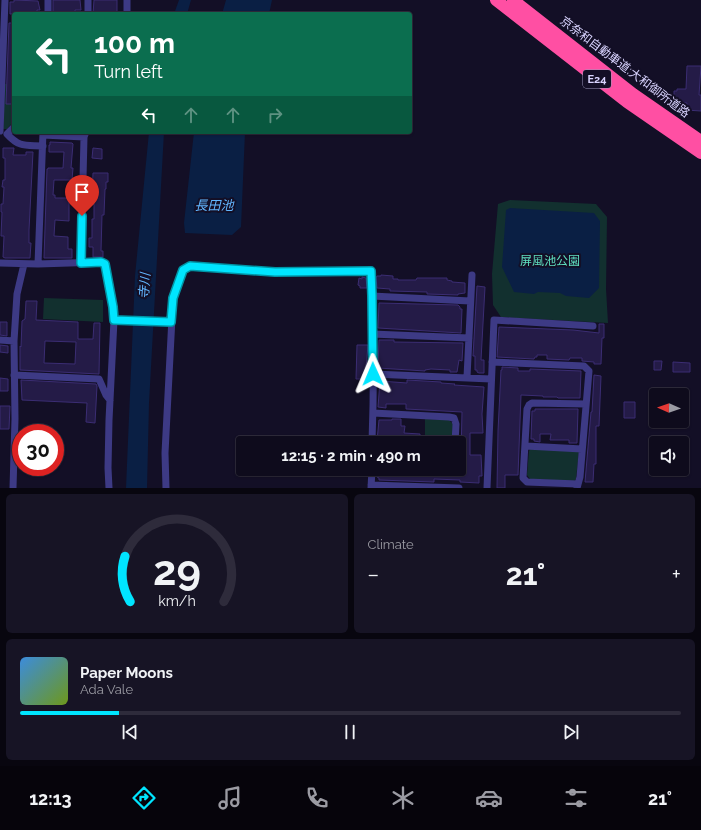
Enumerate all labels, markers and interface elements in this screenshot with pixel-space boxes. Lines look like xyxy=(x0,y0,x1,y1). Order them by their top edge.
street label: 京奈和自動車道;大和御所道路 xyxy=(558,14,692,120)
text: 100 m xyxy=(94,27,175,60)
icon: left xyxy=(28,28,80,80)
text: Turn left xyxy=(94,61,163,82)
road number: E24 xyxy=(583,70,611,88)
icon: left xyxy=(138,104,160,126)
icon: ahead xyxy=(180,104,202,126)
icon: ahead xyxy=(222,104,244,126)
icon: right xyxy=(264,104,286,126)
pin xyxy=(65,175,99,216)
icon: arrive xyxy=(71,181,93,203)
water label: 長田池 xyxy=(194,198,235,213)
park label: 屏風池公園 xyxy=(520,254,580,268)
water label: 寺川 xyxy=(136,271,153,300)
position arrow xyxy=(352,353,394,395)
north arrow xyxy=(649,388,689,428)
map controls xyxy=(649,388,689,476)
speed limit sign: 30 xyxy=(12,424,64,476)
button: sound xyxy=(649,436,689,476)
text: 12:15 · 2 min · 490 m xyxy=(281,447,421,465)
text: Climate xyxy=(368,537,414,552)
text: 29 xyxy=(153,545,201,594)
text: 21° xyxy=(506,557,545,592)
text: − xyxy=(368,561,379,587)
text: + xyxy=(672,561,681,587)
text: km/h xyxy=(158,592,196,608)
text: Paper Moons xyxy=(80,664,173,682)
text: Ada Vale xyxy=(80,682,133,697)
icon: previous xyxy=(119,721,141,743)
icon: pause xyxy=(339,721,361,743)
icon: next xyxy=(560,721,582,743)
icon: directions xyxy=(130,784,158,812)
icon: music xyxy=(216,784,244,812)
icon: phone xyxy=(303,784,331,812)
icon: climate xyxy=(389,784,417,812)
icon: car xyxy=(475,784,503,812)
icon: filters xyxy=(562,784,590,812)
text: 12:13 xyxy=(29,788,72,809)
text: 21° xyxy=(648,788,672,809)

